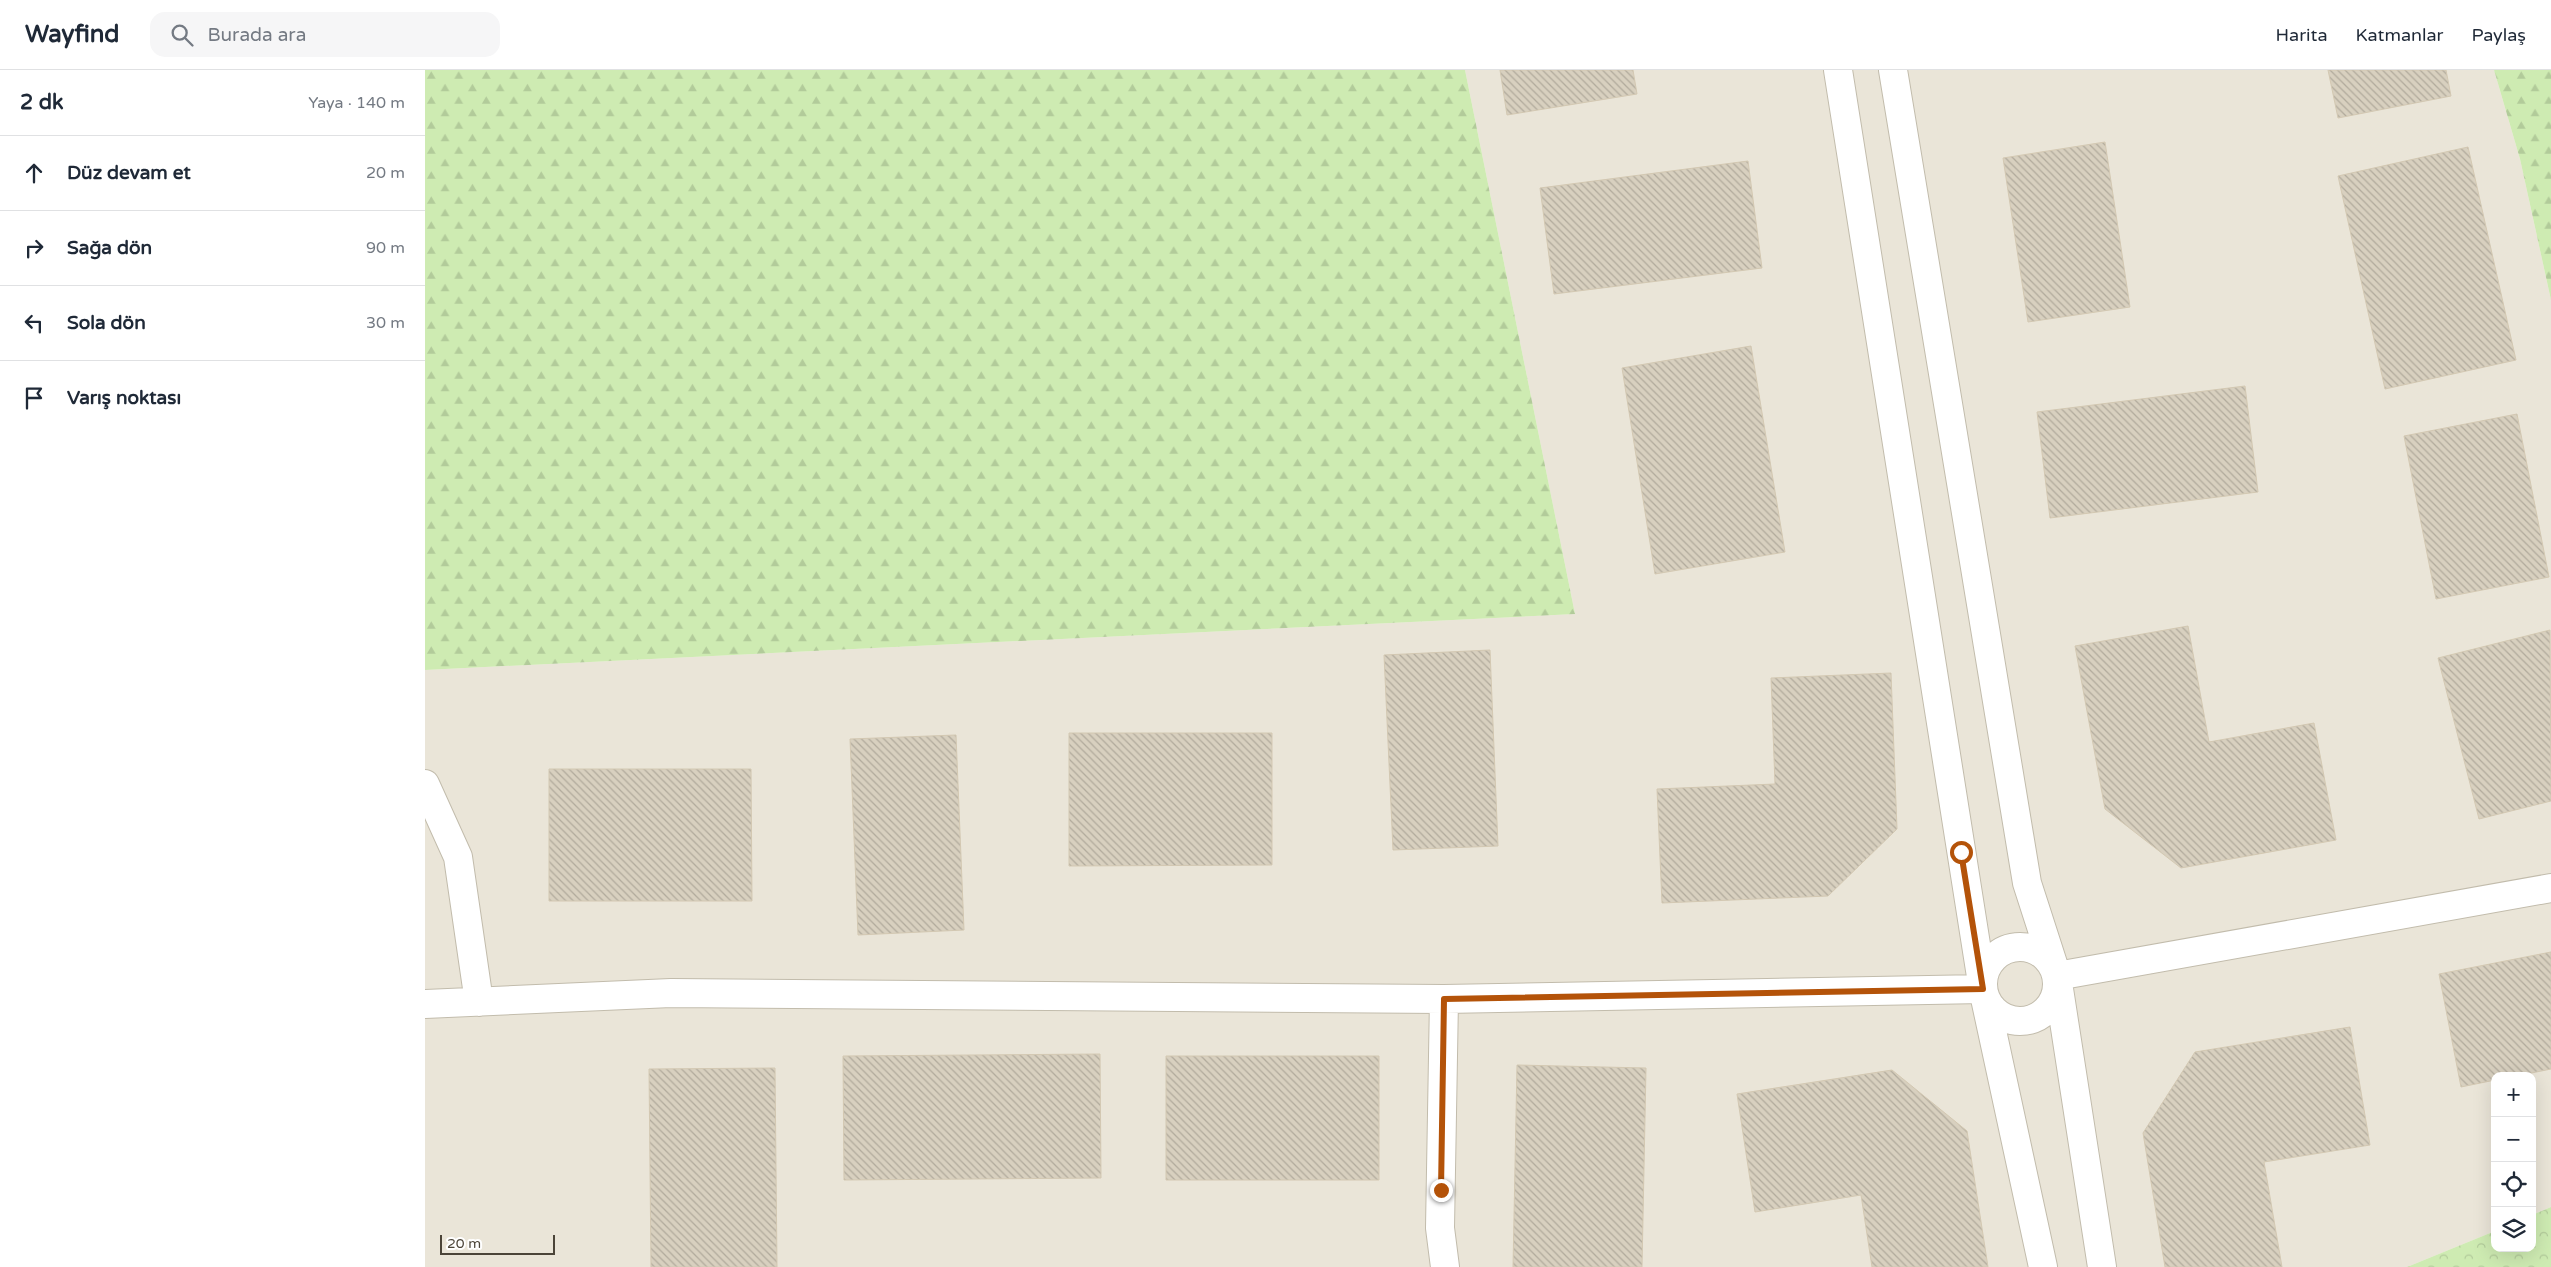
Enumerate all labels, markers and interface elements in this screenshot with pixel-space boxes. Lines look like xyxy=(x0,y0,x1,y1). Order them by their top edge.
search box xyxy=(150,12,500,57)
text: Wayfind xyxy=(25,20,120,49)
icon: search xyxy=(168,21,196,49)
text: Burada ara xyxy=(208,24,306,46)
text: Harita xyxy=(2275,24,2328,46)
text: Katmanlar xyxy=(2356,24,2444,46)
text: Paylaş xyxy=(2472,24,2526,46)
text: 2 dk xyxy=(20,90,63,115)
text: Yaya · 140 m xyxy=(308,93,405,113)
icon: ahead xyxy=(20,159,48,187)
text: Düz devam et xyxy=(67,162,191,184)
text: 20 m xyxy=(366,163,405,183)
icon: right xyxy=(20,234,48,262)
text: Sağa dön xyxy=(67,237,152,259)
text: 90 m xyxy=(366,238,405,258)
icon: left xyxy=(20,309,48,337)
text: Sola dön xyxy=(67,312,146,334)
text: 30 m xyxy=(366,313,405,333)
icon: arrive xyxy=(20,384,48,412)
text: Varış noktası xyxy=(67,387,181,409)
route start xyxy=(1950,841,1973,864)
map controls xyxy=(2491,1072,2536,1252)
button: + xyxy=(2491,1072,2536,1117)
button: − xyxy=(2491,1117,2536,1162)
button: locate xyxy=(2491,1162,2536,1207)
route end xyxy=(1430,1179,1453,1202)
button: layers xyxy=(2491,1207,2536,1252)
scale bar xyxy=(440,1232,555,1255)
text: 20 m xyxy=(447,1235,481,1252)

